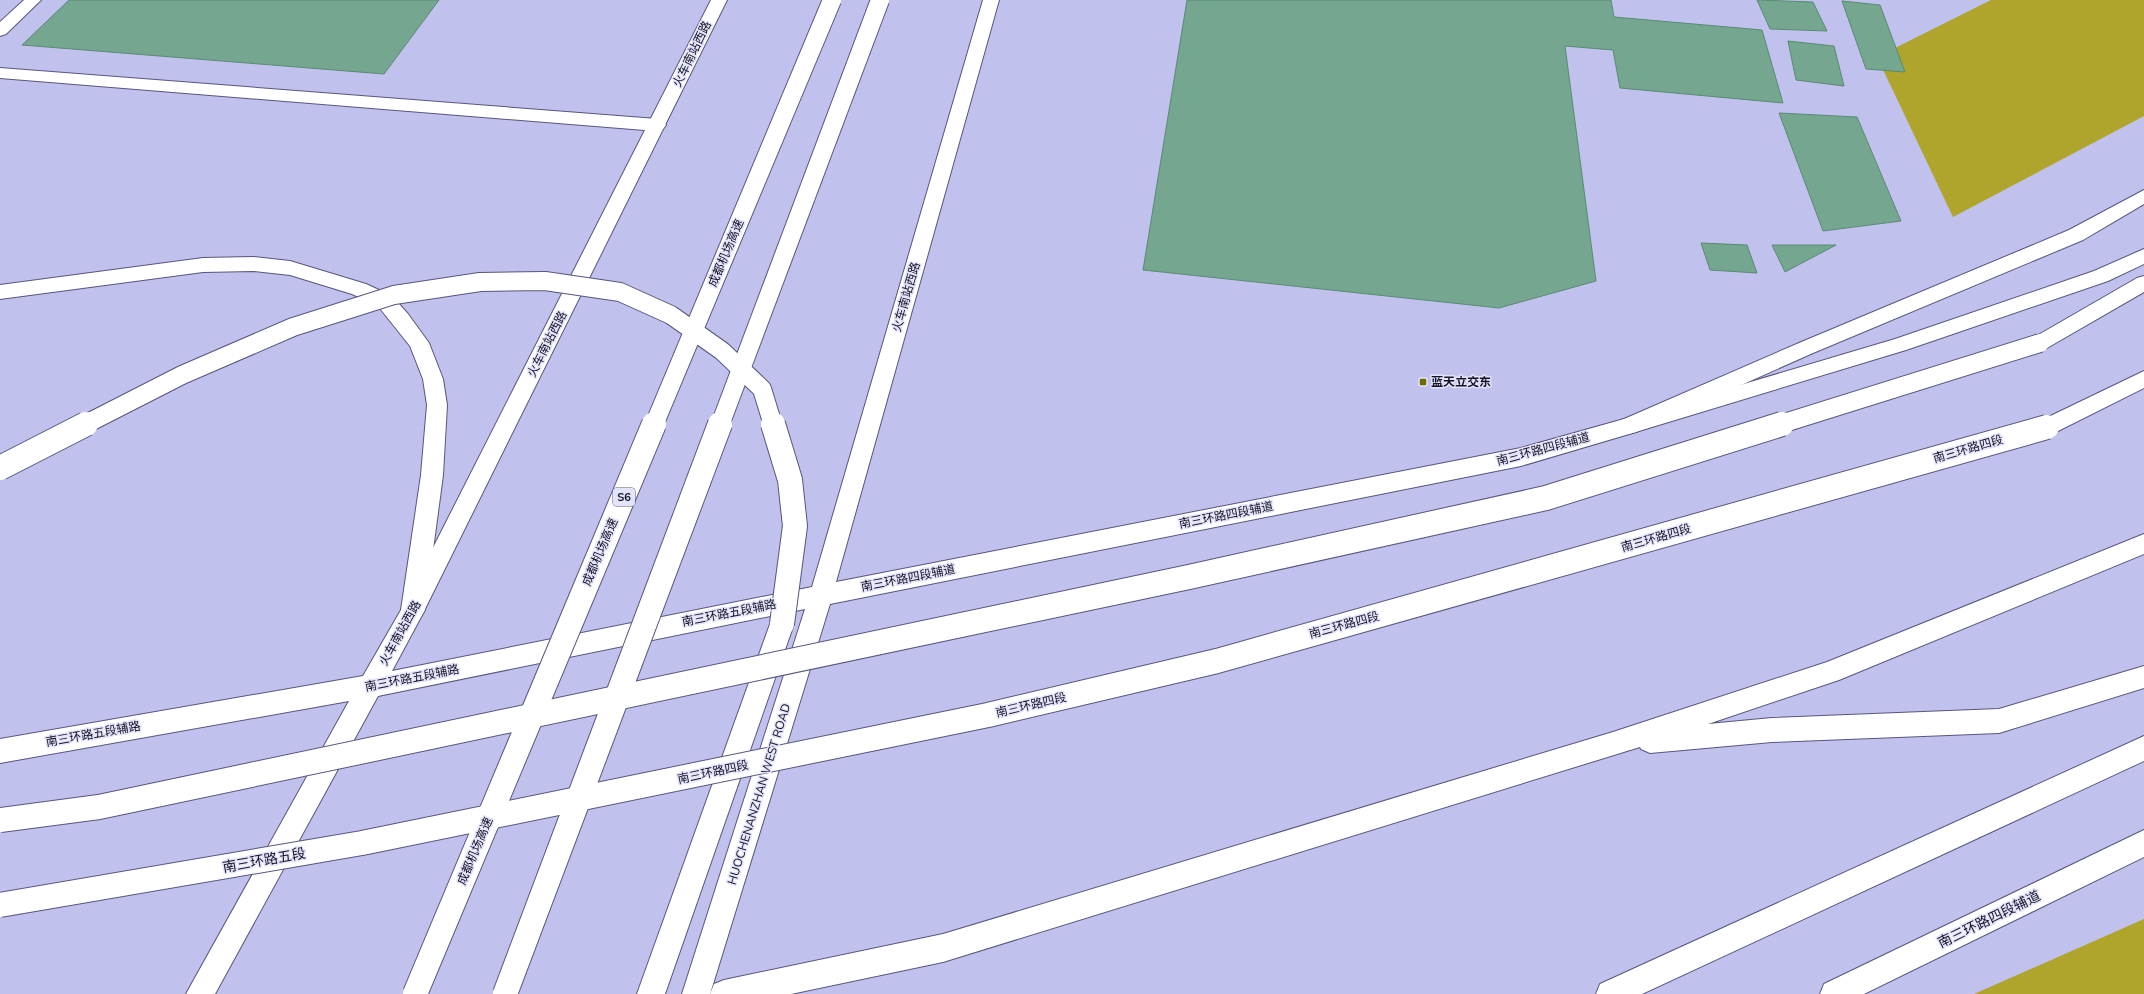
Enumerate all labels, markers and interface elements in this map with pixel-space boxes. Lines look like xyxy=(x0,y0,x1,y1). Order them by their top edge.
street label: 火车南站西路 xyxy=(669,18,714,89)
street label: 成都机场高速 xyxy=(705,217,747,289)
street label: 火车南站西路 xyxy=(888,260,923,334)
street label: 火车南站西路 xyxy=(524,308,570,379)
place label: 蓝天立交东 xyxy=(1431,374,1491,389)
marker: 蓝天立交东 xyxy=(1418,377,1428,387)
street label: 南三环路四段辅道 xyxy=(1495,429,1591,468)
street label: 南三环路四段 xyxy=(1931,431,2005,466)
road number: S6 xyxy=(613,488,635,506)
street label: 南三环路四段辅道 xyxy=(1177,498,1274,531)
street label: 成都机场高速 xyxy=(579,516,621,588)
street label: 南三环路四段 xyxy=(1619,520,1693,555)
street label: 南三环路四段辅道 xyxy=(859,561,956,594)
street label: 南三环路五段辅路 xyxy=(680,596,777,629)
street label: 火车南站西路 xyxy=(376,598,424,668)
street label: 南三环路四段 xyxy=(1307,608,1381,641)
street label: 南三环路五段辅路 xyxy=(363,661,460,694)
street label: 南三环路四段 xyxy=(994,689,1068,720)
street label: HUOCHENANZHAN WEST ROAD xyxy=(724,701,793,886)
street label: 南三环路五段辅路 xyxy=(44,718,141,749)
street label: 南三环路四段 xyxy=(676,757,750,786)
street label: 成都机场高速 xyxy=(454,815,496,887)
street label: 南三环路五段 xyxy=(221,844,307,876)
street label: 南三环路四段辅道 xyxy=(1935,886,2043,952)

